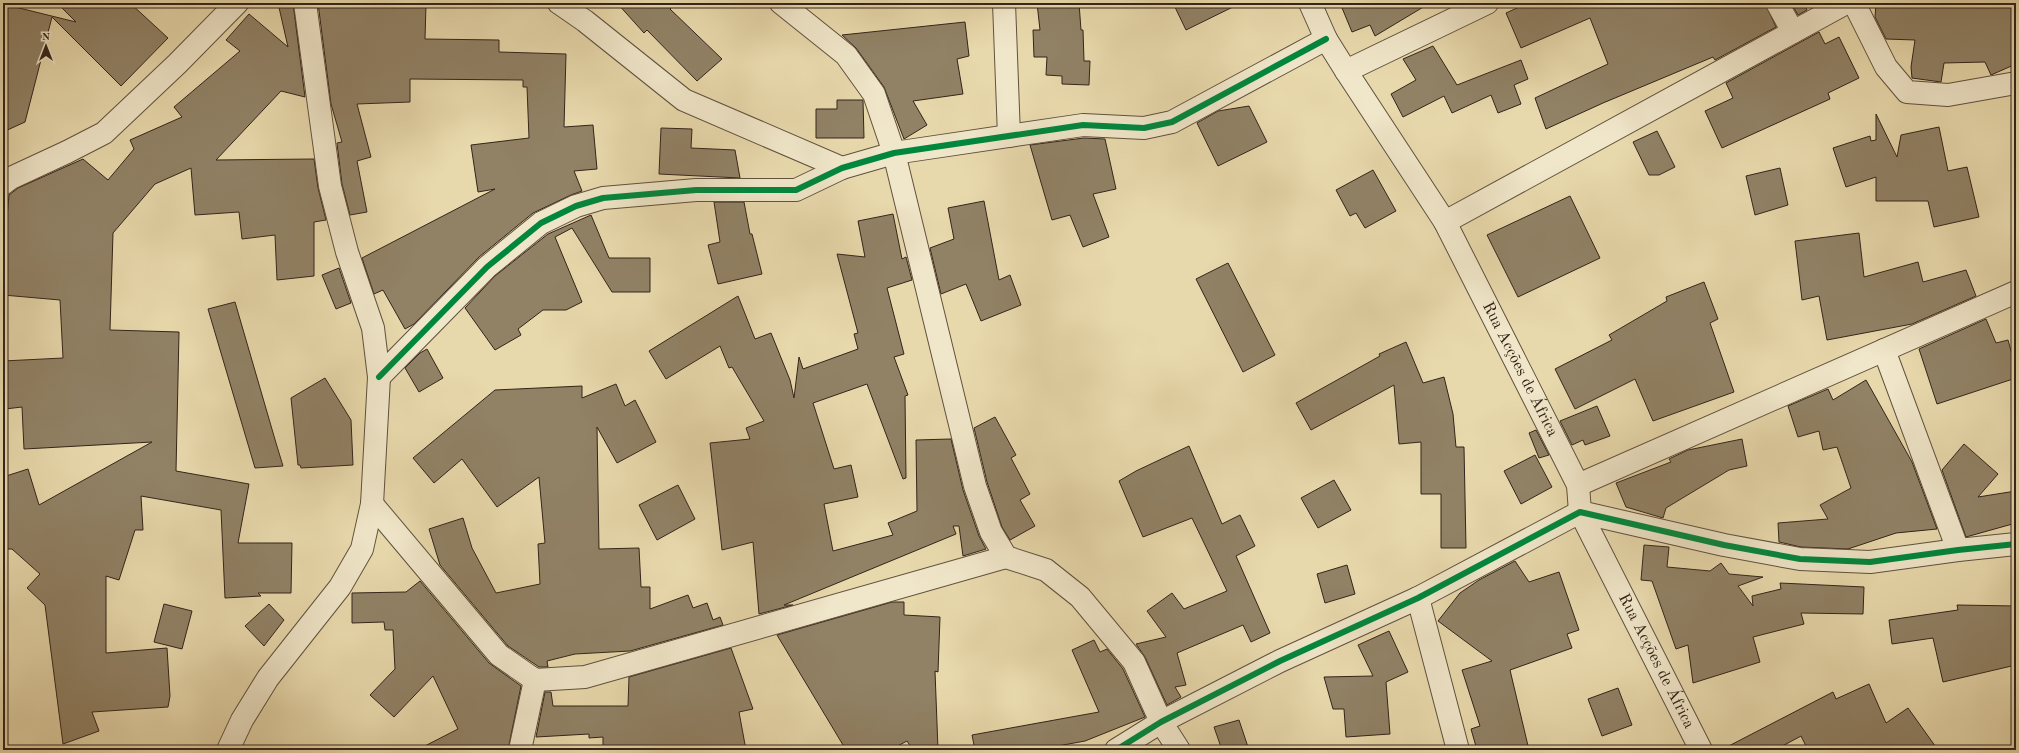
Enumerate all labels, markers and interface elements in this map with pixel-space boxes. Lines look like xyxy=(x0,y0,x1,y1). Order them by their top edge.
north arrow xyxy=(26,26,66,66)
text: N xyxy=(42,32,51,43)
street label: Rua Acções de África xyxy=(1479,299,1560,440)
street label: Rua Acções de África xyxy=(1615,591,1697,731)

